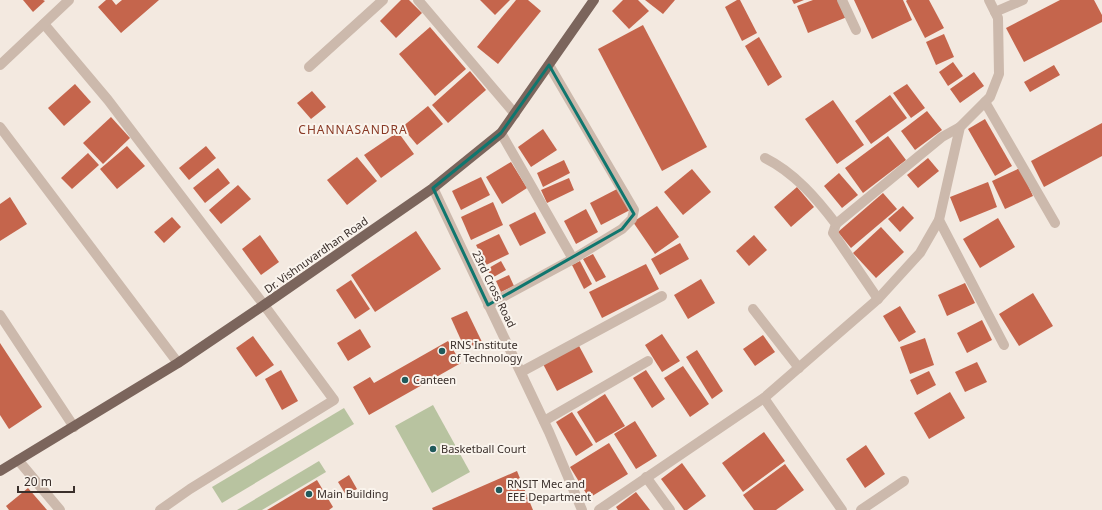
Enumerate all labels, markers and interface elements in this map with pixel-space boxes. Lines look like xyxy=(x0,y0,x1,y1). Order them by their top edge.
district label: CHANNASANDRA xyxy=(298,121,408,138)
street label: Dr. Vishnuvardhan Road xyxy=(261,213,371,296)
street label: 23rd Cross Road xyxy=(469,248,520,330)
place label: RNS Institute of Technology xyxy=(450,337,523,365)
marker: RNS Institute of Technology xyxy=(437,346,447,356)
place label: Canteen xyxy=(413,372,456,387)
marker: Canteen xyxy=(400,375,410,385)
place label: Basketball Court xyxy=(441,441,526,456)
marker: Basketball Court xyxy=(428,444,438,454)
scale bar xyxy=(18,468,74,494)
text: 20 m xyxy=(24,473,52,490)
place label: RNSIT Mec and EEE Department xyxy=(507,476,591,504)
marker: RNSIT Mec and EEE Department xyxy=(494,485,504,495)
place label: Main Building xyxy=(317,486,388,501)
marker: Main Building xyxy=(304,489,314,499)

